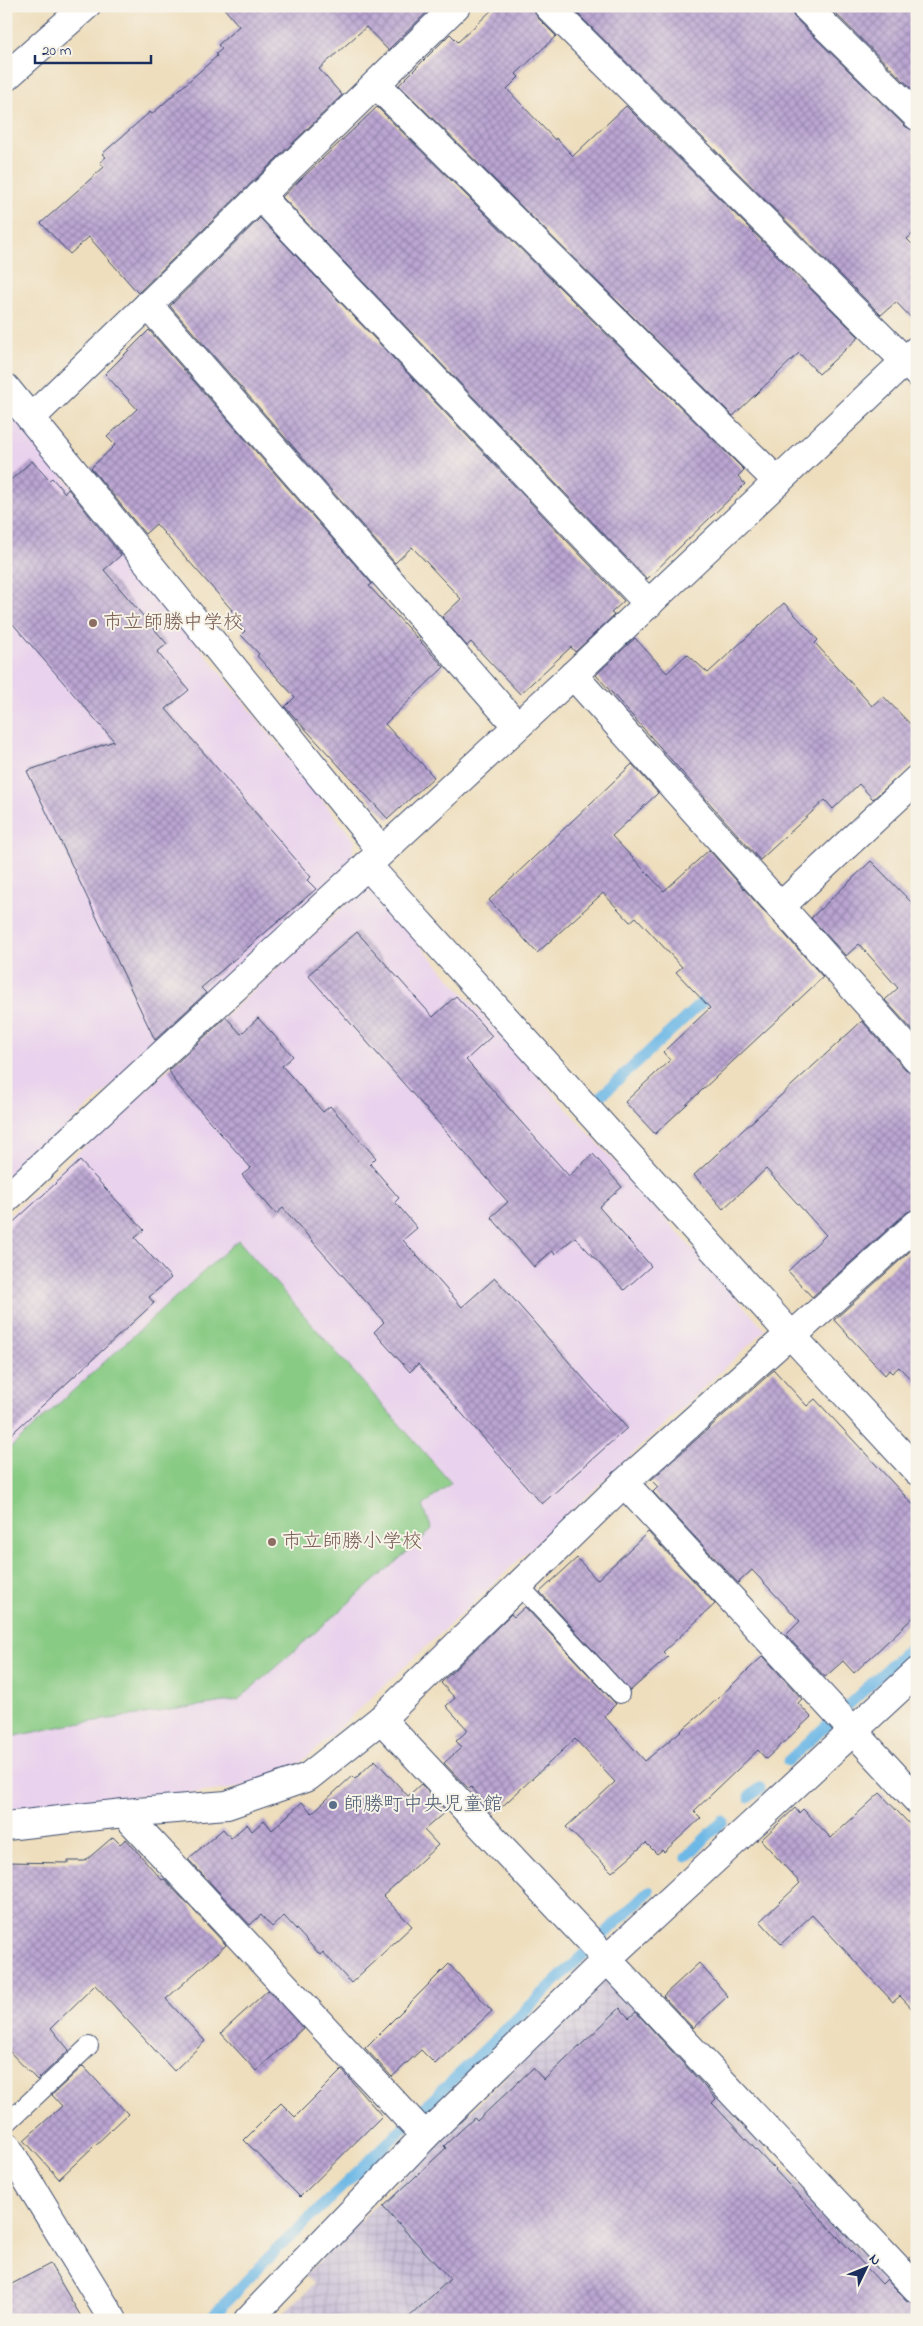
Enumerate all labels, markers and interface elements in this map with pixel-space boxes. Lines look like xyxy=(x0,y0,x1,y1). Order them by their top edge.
scale bar xyxy=(35,32,151,64)
text: 20 m xyxy=(42,40,72,62)
place label: 市立師勝中学校 xyxy=(103,609,243,638)
marker: 市立師勝中学校 xyxy=(87,617,99,629)
place label: 市立師勝小学校 xyxy=(282,1528,422,1557)
marker: 市立師勝小学校 xyxy=(266,1536,278,1548)
place label: 師勝町中央児童館 xyxy=(343,1791,503,1820)
marker: 師勝町中央児童館 xyxy=(327,1799,339,1811)
north arrow xyxy=(840,2244,890,2294)
text: N xyxy=(864,2250,885,2271)

